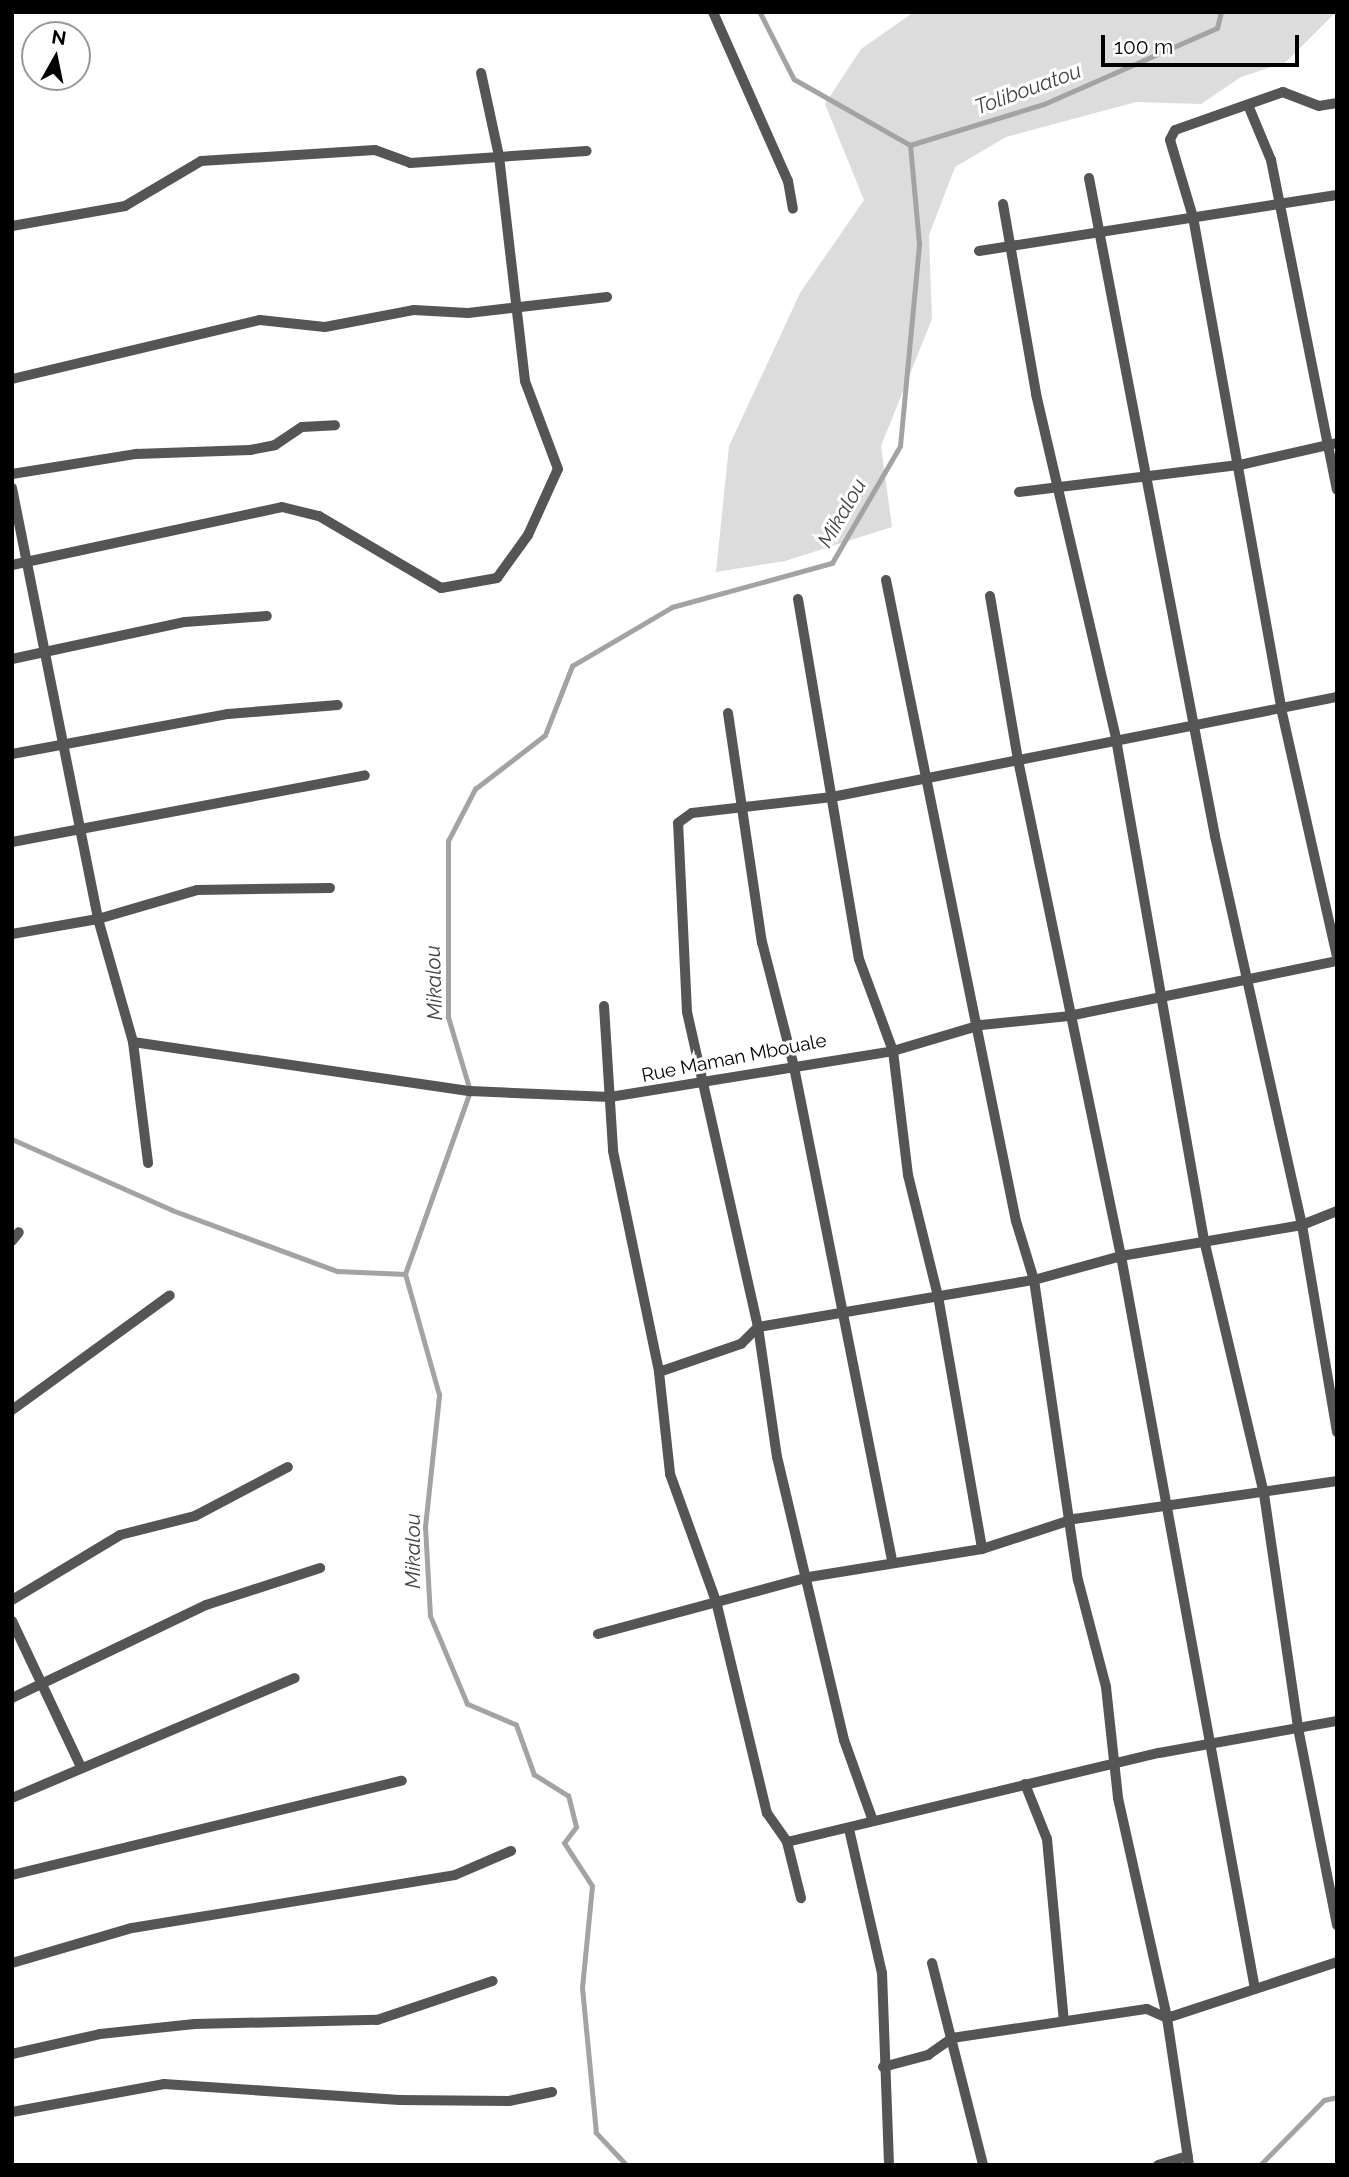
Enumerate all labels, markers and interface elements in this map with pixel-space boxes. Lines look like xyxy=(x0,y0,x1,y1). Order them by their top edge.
north arrow xyxy=(21,21,91,91)
scale bar xyxy=(1104,21,1302,65)
text: N xyxy=(50,25,68,49)
text: 100 m xyxy=(1114,34,1173,59)
water label: Tolibouatou xyxy=(971,58,1085,120)
water label: Mikalou xyxy=(812,474,872,552)
water label: Mikalou xyxy=(420,945,448,1021)
street label: Rue Maman Mbouale xyxy=(640,1029,828,1087)
water label: Mikalou xyxy=(400,1513,426,1589)

